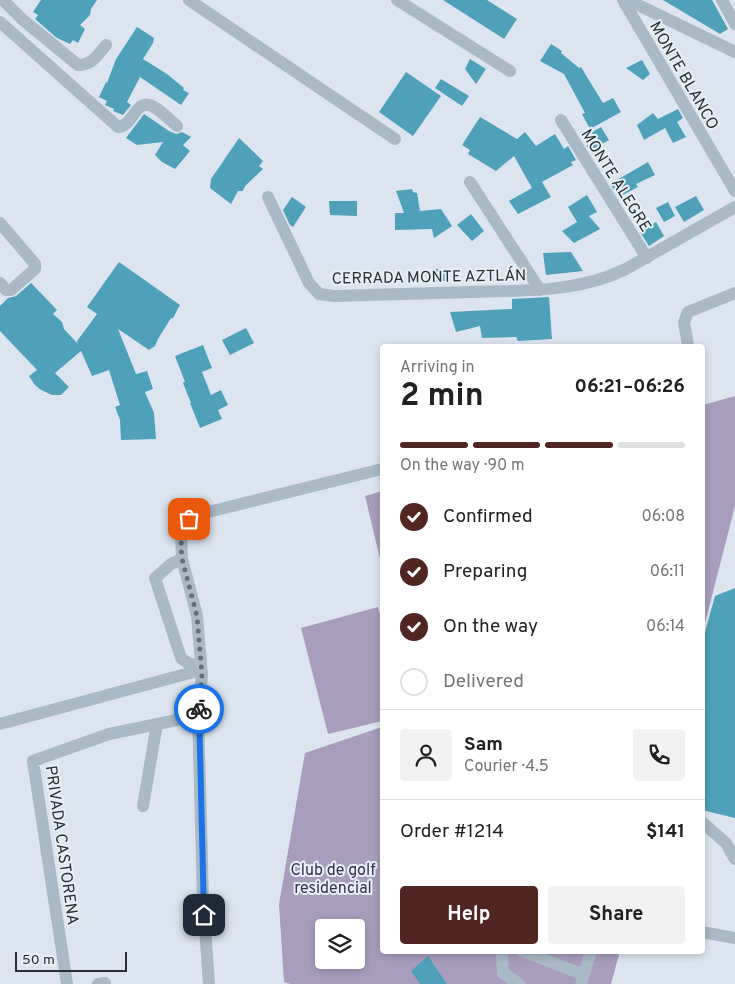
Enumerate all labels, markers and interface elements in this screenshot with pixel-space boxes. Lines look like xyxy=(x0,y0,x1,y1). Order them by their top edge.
street label: MONTE BLANCO xyxy=(644,18,722,134)
street label: MONTE ALEGRE xyxy=(576,126,655,236)
street label: CERRADA MONTE AZTLÁN xyxy=(332,264,526,290)
text: Arriving in xyxy=(400,358,475,378)
text: 06:21–06:26 xyxy=(575,375,685,399)
text: 2 min xyxy=(400,377,484,417)
text: On the way · 90 m xyxy=(400,456,525,476)
pin xyxy=(168,498,210,540)
icon: check xyxy=(400,503,428,531)
icon: bag xyxy=(175,505,203,533)
text: Confirmed xyxy=(443,505,533,529)
text: 06:08 xyxy=(642,507,685,527)
icon: check xyxy=(400,558,428,586)
text: Preparing xyxy=(443,560,527,584)
text: 06:11 xyxy=(650,562,685,582)
icon: check xyxy=(400,613,428,641)
text: On the way xyxy=(443,615,538,639)
text: 06:14 xyxy=(646,617,685,637)
text: Delivered xyxy=(443,670,524,694)
courier xyxy=(174,684,224,734)
icon: bike xyxy=(185,695,213,723)
button: person xyxy=(400,729,452,781)
button: phone xyxy=(633,729,685,781)
text: Sam xyxy=(464,733,503,757)
text: Courier · 4.5 xyxy=(464,757,549,777)
street label: PRIVADA CASTORENA xyxy=(40,764,82,926)
text: Order #1214 xyxy=(400,820,504,844)
text: $141 xyxy=(646,820,685,844)
park label: Club de golf residencial xyxy=(290,861,376,899)
button: Help xyxy=(400,886,538,944)
button: Share xyxy=(548,886,685,944)
pin xyxy=(183,894,225,936)
icon: home xyxy=(190,901,218,929)
map controls xyxy=(315,919,365,969)
button: layers xyxy=(315,919,365,969)
scale bar xyxy=(15,949,128,972)
text: 50 m xyxy=(22,952,55,969)

